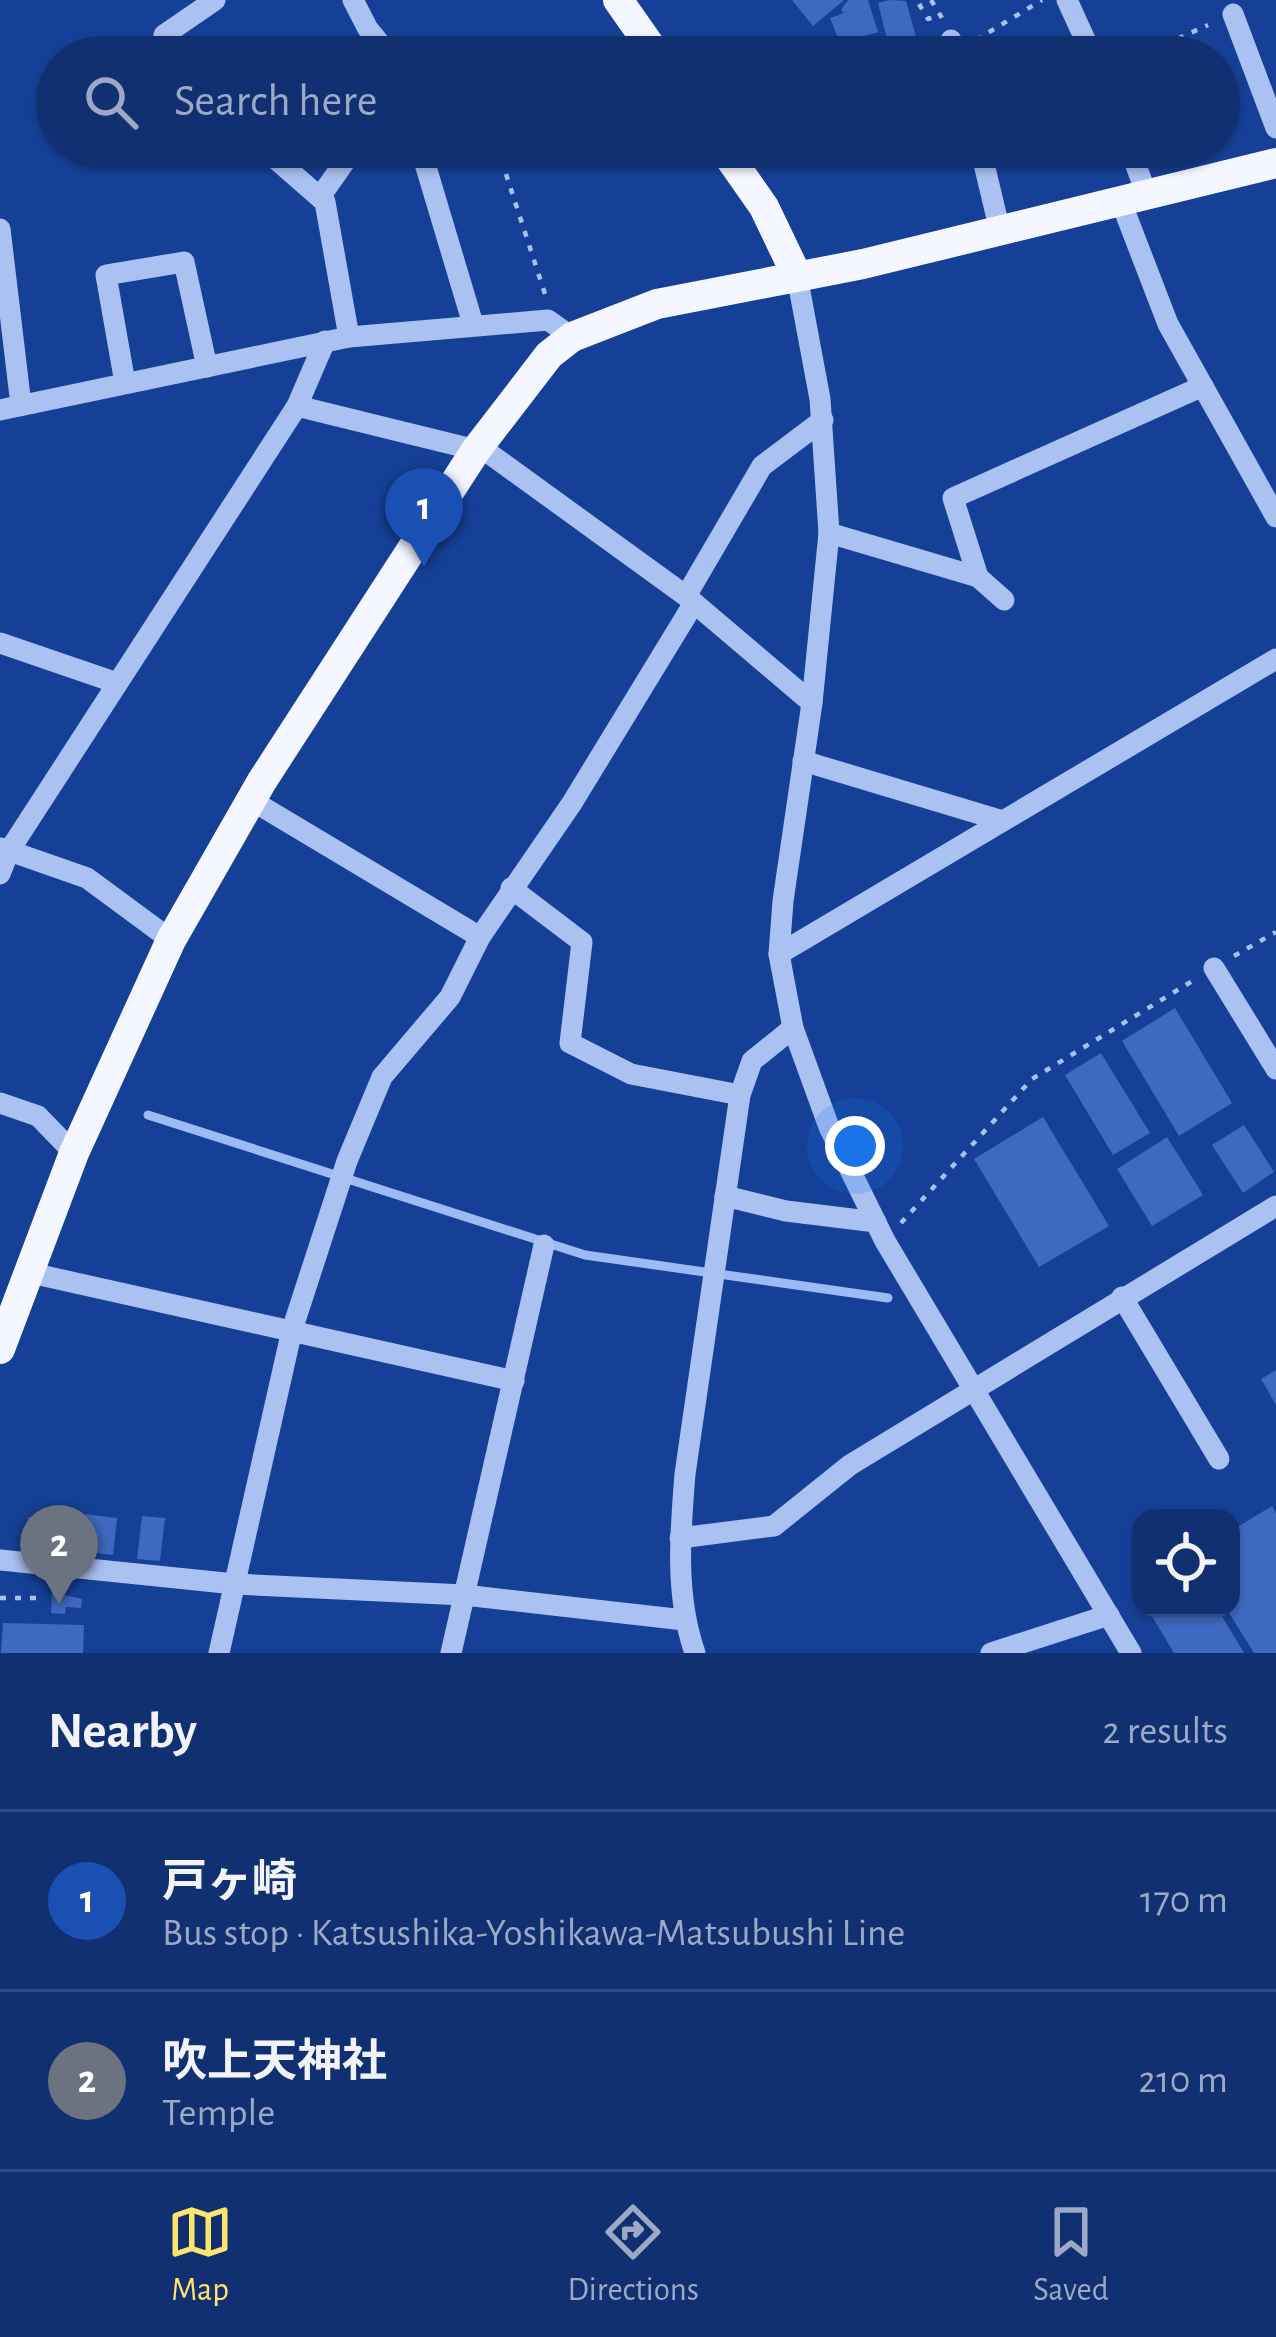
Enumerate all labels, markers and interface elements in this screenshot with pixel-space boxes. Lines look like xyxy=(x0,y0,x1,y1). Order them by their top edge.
search box xyxy=(36,36,1240,168)
icon: search xyxy=(78,69,144,135)
text: Search here xyxy=(174,79,377,124)
pin: 1 xyxy=(385,468,463,567)
your location xyxy=(825,1116,885,1176)
pin: 2 xyxy=(20,1505,98,1604)
map controls xyxy=(1132,1509,1240,1617)
button: locate xyxy=(1132,1509,1240,1617)
text: Nearby xyxy=(48,1706,197,1757)
text: 2 results xyxy=(1102,1712,1228,1751)
text: 戸ヶ崎 xyxy=(162,1860,297,1905)
text: 1 xyxy=(80,1881,94,1920)
text: 170 m xyxy=(1140,1881,1228,1920)
text: Bus stop · Katsushika-Yoshikawa-Matsubushi Line xyxy=(162,1914,905,1953)
text: 吹上天神社 xyxy=(162,2040,387,2085)
text: 2 xyxy=(78,2061,96,2100)
text: 210 m xyxy=(1139,2061,1228,2100)
text: Temple xyxy=(162,2094,275,2133)
tab: Map xyxy=(167,2199,233,2311)
tab: Directions xyxy=(567,2199,699,2311)
tab: Saved xyxy=(1033,2199,1109,2311)

